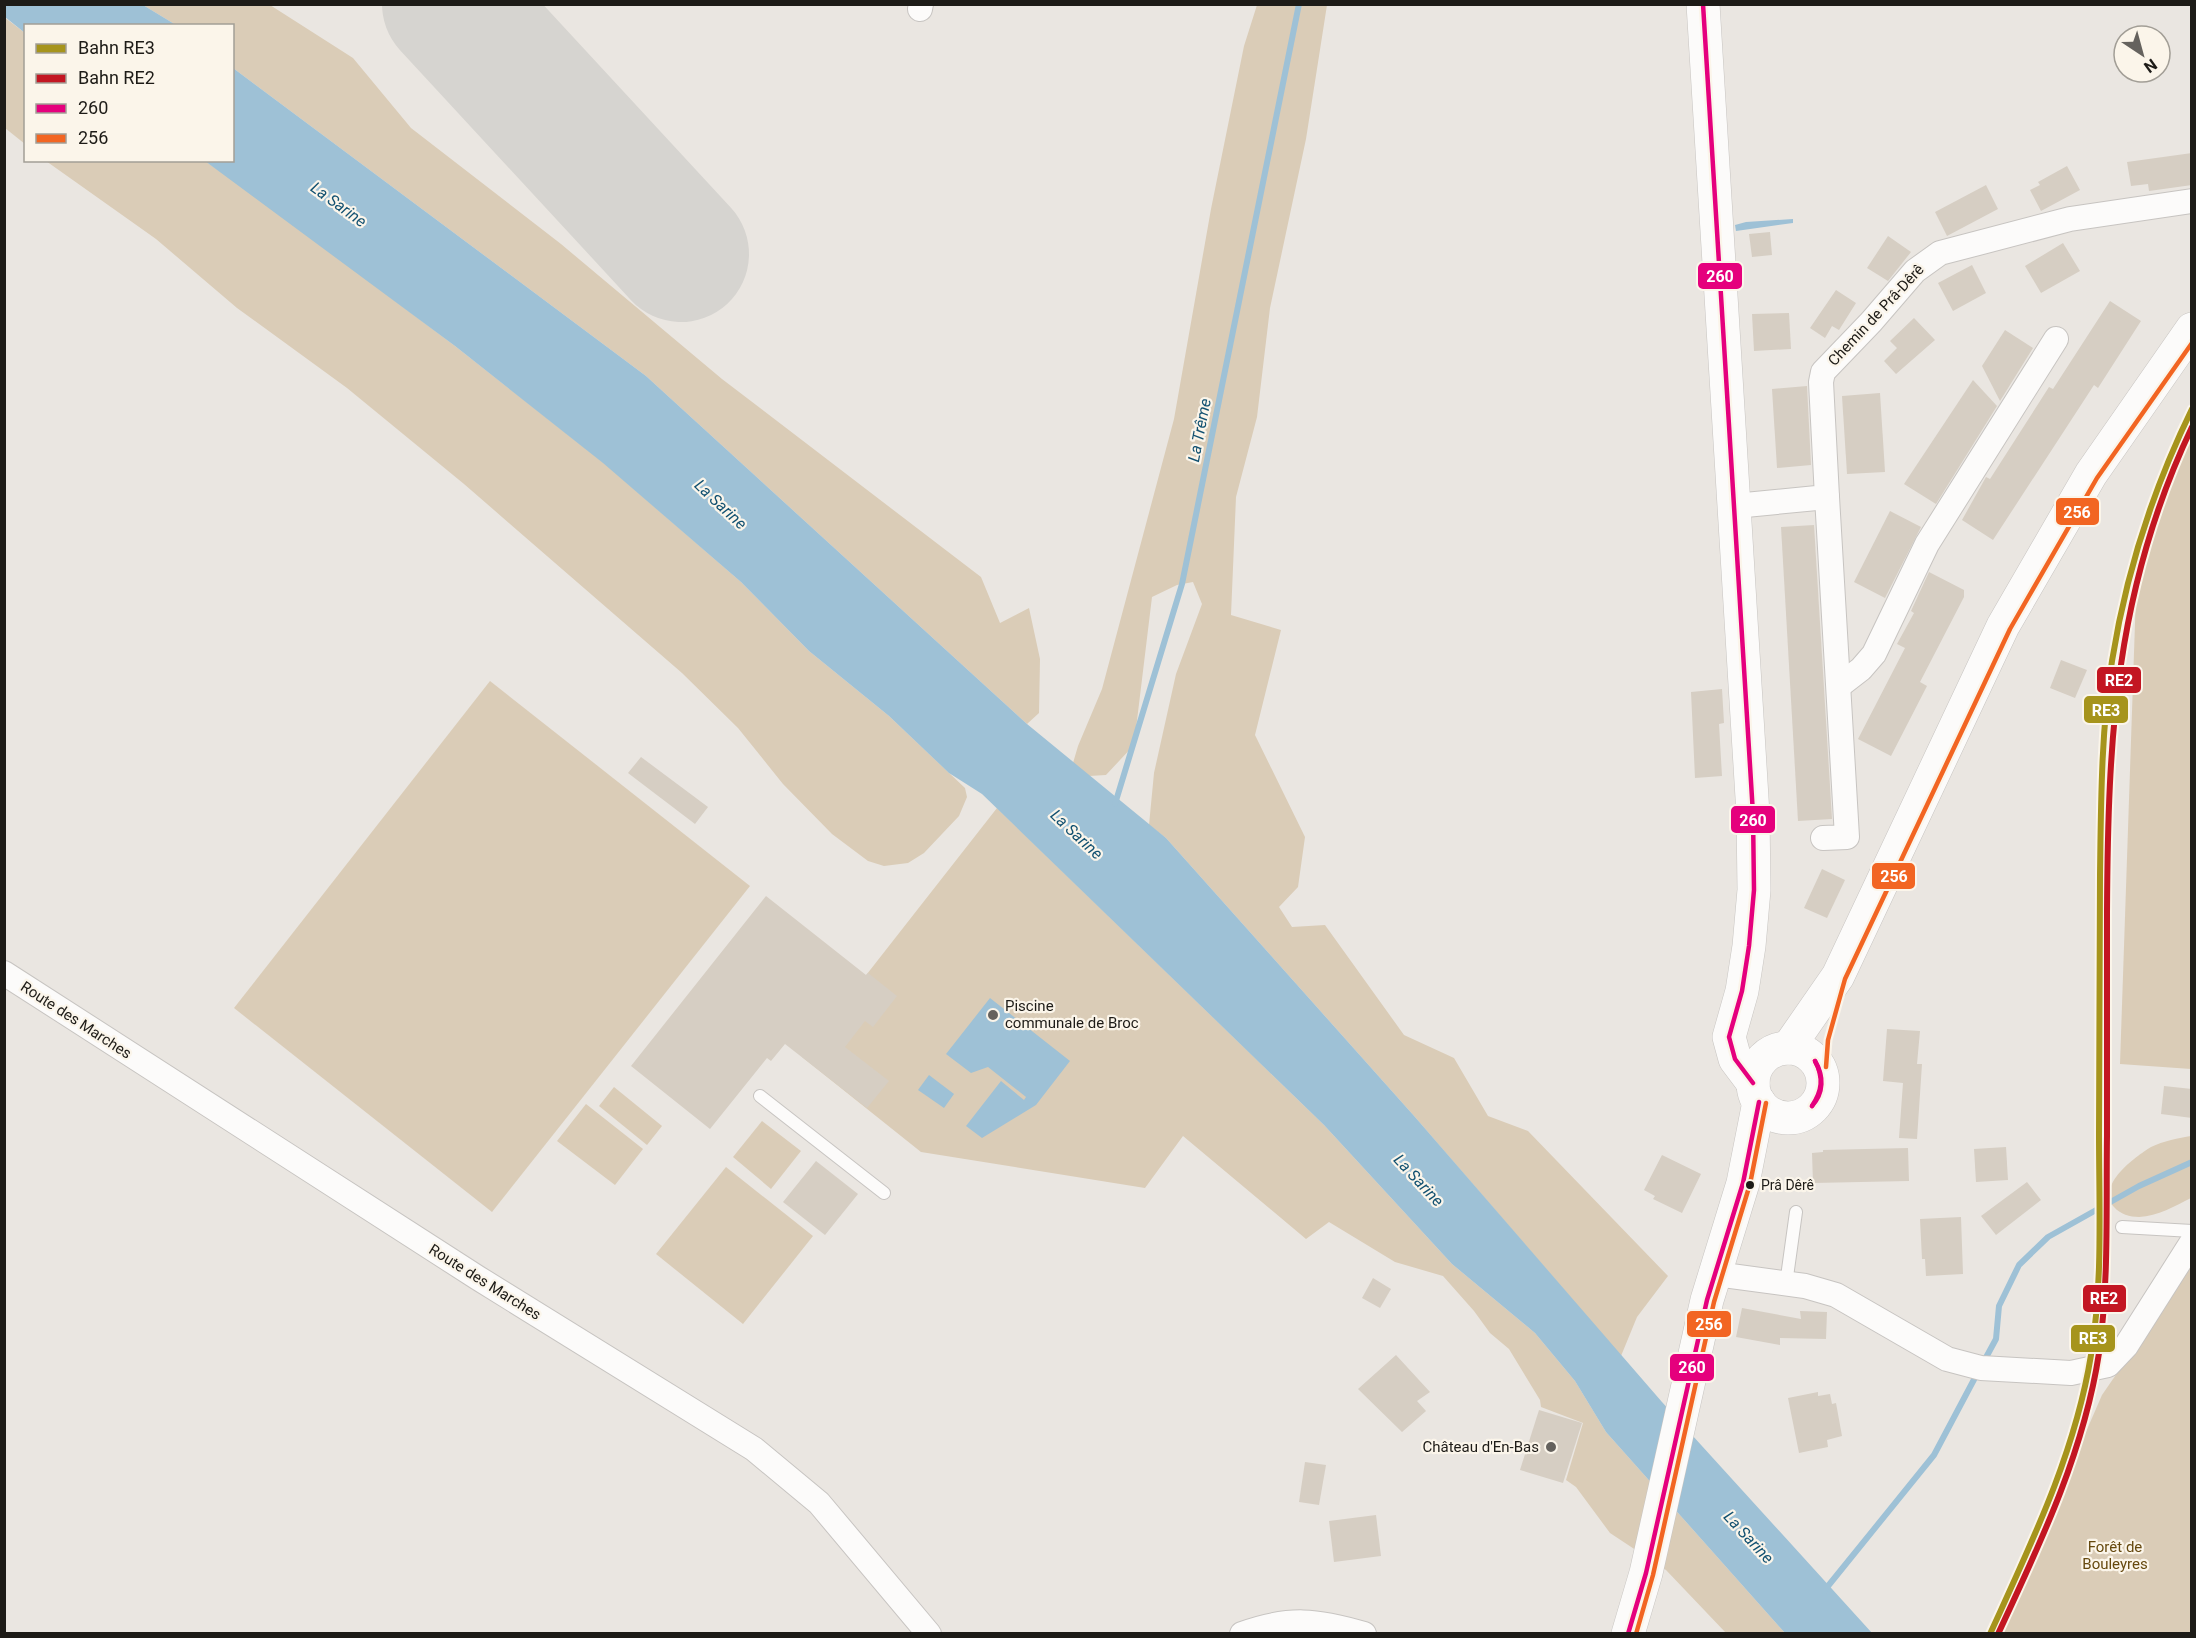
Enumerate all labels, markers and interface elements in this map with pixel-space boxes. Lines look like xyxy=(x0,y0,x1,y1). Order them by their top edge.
legend xyxy=(24,24,234,162)
north arrow xyxy=(2112,24,2172,84)
text: Bahn RE3 xyxy=(78,37,155,58)
text: N xyxy=(2140,55,2161,77)
text: Bahn RE2 xyxy=(78,67,155,88)
text: 260 xyxy=(78,97,108,118)
text: 256 xyxy=(78,127,108,148)
water label: La Sarine xyxy=(307,178,370,231)
street label: Chemin de Prâ-Dêrê xyxy=(1824,261,1928,369)
line badge: 260 xyxy=(1697,262,1743,290)
text: 260 xyxy=(1706,267,1734,286)
water label: La Trême xyxy=(1184,397,1215,463)
water label: La Sarine xyxy=(691,476,751,533)
line badge: 256 xyxy=(2055,497,2100,526)
text: 256 xyxy=(2063,503,2091,522)
line badge: RE2 xyxy=(2096,666,2142,694)
text: RE2 xyxy=(2105,671,2133,690)
line badge: RE3 xyxy=(2083,695,2129,724)
text: RE3 xyxy=(2092,701,2120,720)
line badge: 260 xyxy=(1730,805,1776,834)
water label: La Sarine xyxy=(1047,806,1107,863)
text: 260 xyxy=(1739,811,1767,830)
line badge: 256 xyxy=(1871,862,1916,890)
text: 256 xyxy=(1880,867,1908,886)
street label: Route des Marches xyxy=(17,977,135,1063)
place label: Piscine communale de Broc xyxy=(1005,997,1139,1032)
marker: Piscine communale de Broc xyxy=(986,1008,1000,1022)
water label: La Sarine xyxy=(1390,1150,1447,1210)
place label: Prâ Dêrê xyxy=(1761,1177,1814,1193)
marker: Prâ Dêrê xyxy=(1744,1179,1756,1191)
street label: Route des Marches xyxy=(426,1240,544,1324)
line badge: RE2 xyxy=(2082,1284,2127,1313)
text: RE2 xyxy=(2090,1289,2118,1308)
line badge: 256 xyxy=(1686,1310,1732,1338)
text: 256 xyxy=(1695,1315,1723,1334)
line badge: RE3 xyxy=(2070,1324,2116,1353)
text: RE3 xyxy=(2079,1329,2107,1348)
line badge: 260 xyxy=(1669,1353,1715,1382)
text: 260 xyxy=(1678,1358,1706,1377)
place label: Château d'En-Bas xyxy=(1423,1438,1539,1456)
marker: Château d'En-Bas xyxy=(1544,1440,1558,1454)
water label: La Sarine xyxy=(1720,1507,1777,1567)
park label: Forêt de Bouleyres xyxy=(2082,1538,2148,1573)

